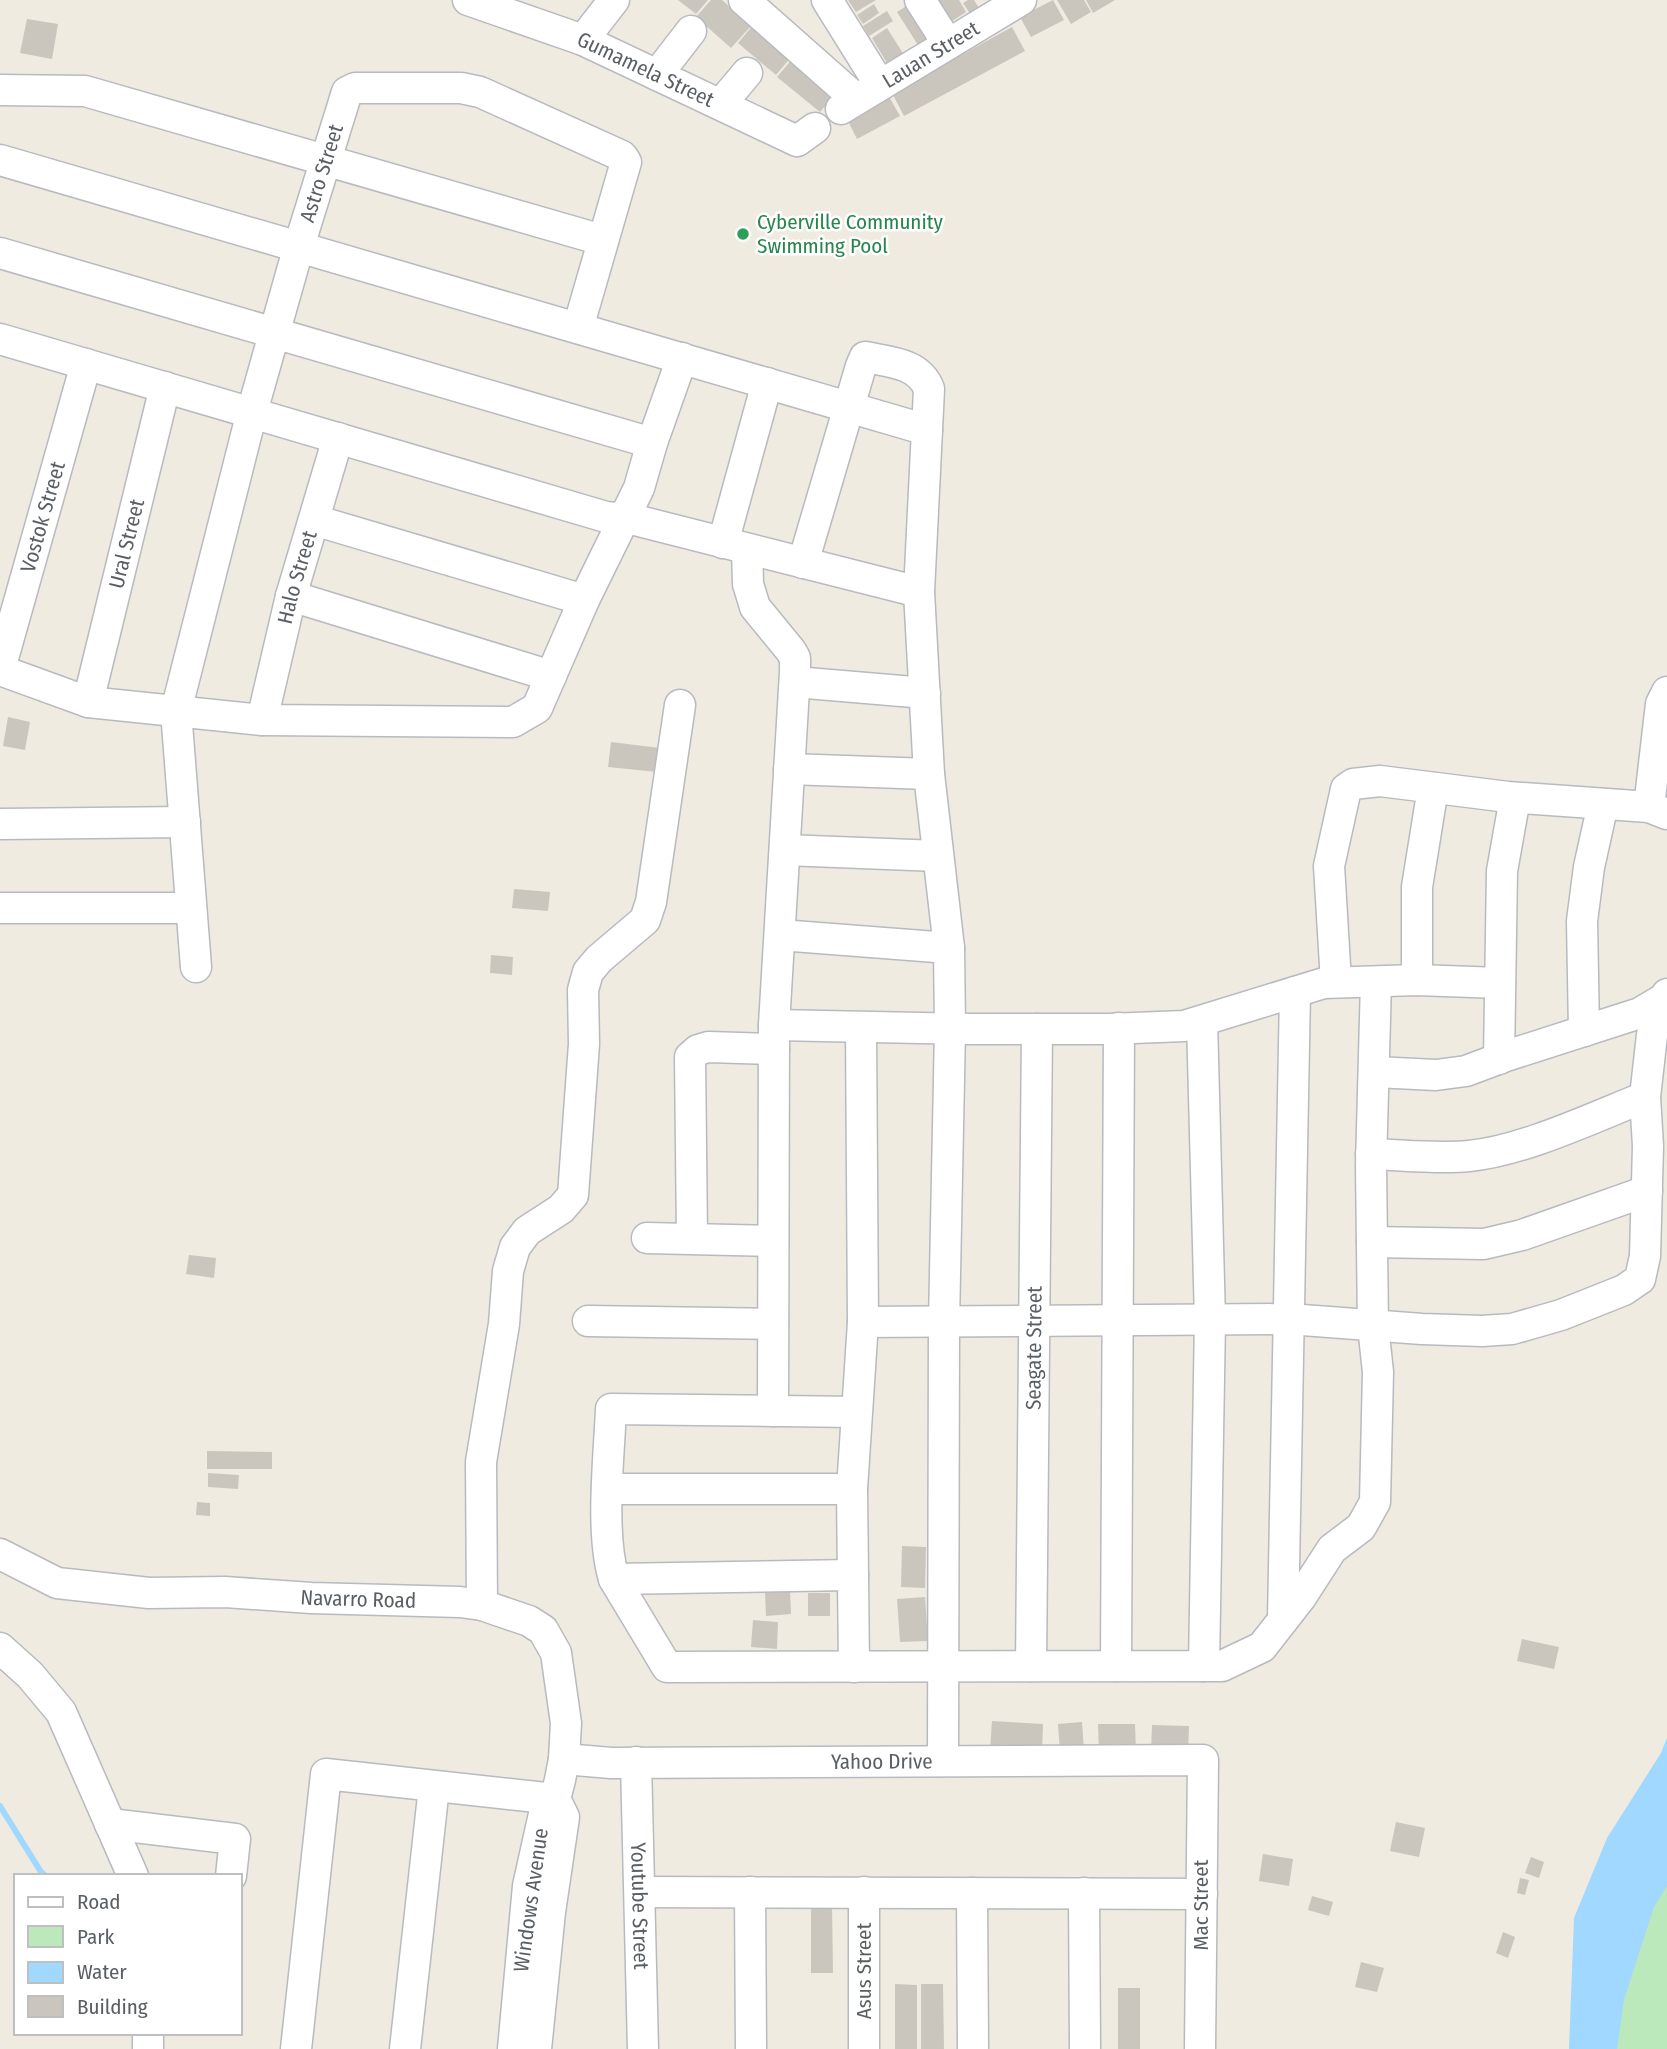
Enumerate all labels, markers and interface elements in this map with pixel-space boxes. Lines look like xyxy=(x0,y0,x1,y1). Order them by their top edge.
street label: Lauan Street xyxy=(878,15,984,94)
street label: Gumamela Street xyxy=(573,26,718,113)
street label: Astro Street xyxy=(294,121,349,225)
place label: Cyberville Community Swimming Pool xyxy=(757,209,944,259)
marker: Cyberville Community Swimming Pool xyxy=(735,226,751,242)
street label: Vostok Street xyxy=(15,458,71,575)
street label: Ural Street xyxy=(103,496,150,591)
street label: Halo Street xyxy=(272,527,323,627)
street label: Seagate Street xyxy=(1020,1286,1048,1410)
street label: Navarro Road xyxy=(300,1584,416,1614)
street label: Yahoo Drive xyxy=(831,1748,933,1775)
street label: Windows Avenue xyxy=(508,1826,554,1974)
street label: Youtube Street xyxy=(625,1842,654,1970)
street label: Mac Street xyxy=(1188,1859,1214,1950)
legend xyxy=(14,1874,242,2035)
text: Road xyxy=(77,1889,121,1915)
street label: Asus Street xyxy=(851,1923,877,2019)
text: Park xyxy=(77,1924,115,1950)
text: Water xyxy=(77,1959,127,1985)
text: Building xyxy=(77,1994,148,2020)

